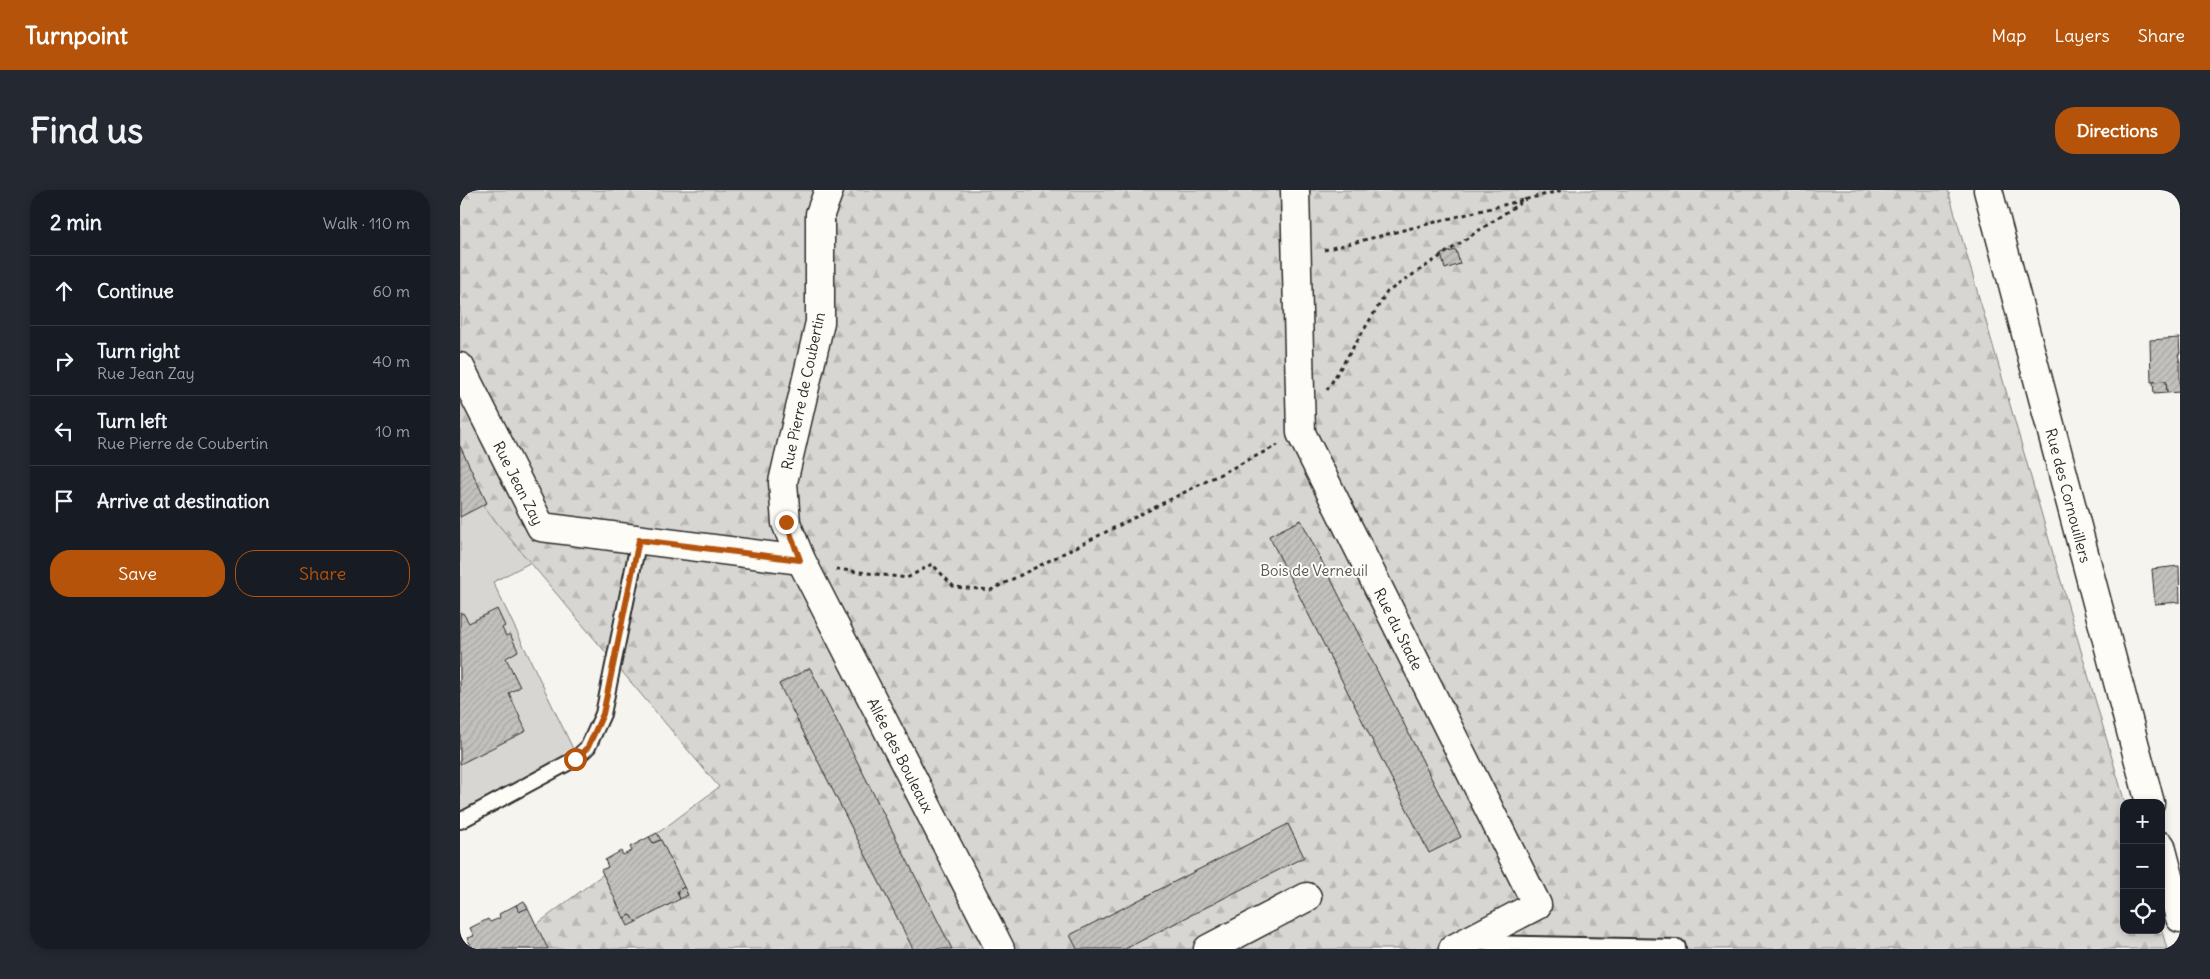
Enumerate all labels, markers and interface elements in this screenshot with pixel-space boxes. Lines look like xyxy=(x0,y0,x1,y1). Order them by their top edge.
text: Turnpoint xyxy=(25,20,128,50)
text: Map xyxy=(1991,24,2026,47)
text: Layers xyxy=(2054,24,2110,47)
text: Share xyxy=(2138,24,2185,47)
button: Directions xyxy=(2055,107,2180,154)
text: Find us xyxy=(30,108,143,152)
text: 2 min xyxy=(50,209,102,236)
text: Walk · 110 m xyxy=(323,213,410,233)
icon: ahead xyxy=(50,277,78,305)
text: Continue xyxy=(97,279,174,303)
text: 60 m xyxy=(372,281,410,301)
street label: Rue Pierre de Coubertin xyxy=(777,310,829,472)
text: Turn right xyxy=(97,339,180,363)
icon: right xyxy=(50,347,78,375)
text: 40 m xyxy=(372,351,410,371)
text: Rue Jean Zay xyxy=(97,363,195,383)
text: Turn left xyxy=(97,409,167,433)
icon: left xyxy=(50,417,78,445)
text: 10 m xyxy=(375,421,410,441)
street label: Rue des Cornouillers xyxy=(2042,426,2096,565)
text: Rue Pierre de Coubertin xyxy=(97,433,268,453)
street label: Rue Jean Zay xyxy=(490,438,548,528)
icon: arrive xyxy=(50,487,78,515)
text: Arrive at destination xyxy=(97,489,270,513)
route end xyxy=(775,511,798,534)
button: Save xyxy=(50,550,225,597)
button: Share xyxy=(235,550,410,597)
park label: Bois de Verneuil xyxy=(1260,561,1368,580)
street label: Rue du Stade xyxy=(1370,585,1427,673)
street label: Allée des Bouleaux xyxy=(864,694,938,816)
route start xyxy=(564,748,587,771)
map controls xyxy=(2120,799,2165,934)
button: + xyxy=(2120,799,2165,844)
button: − xyxy=(2120,844,2165,889)
button: locate xyxy=(2120,889,2165,934)

